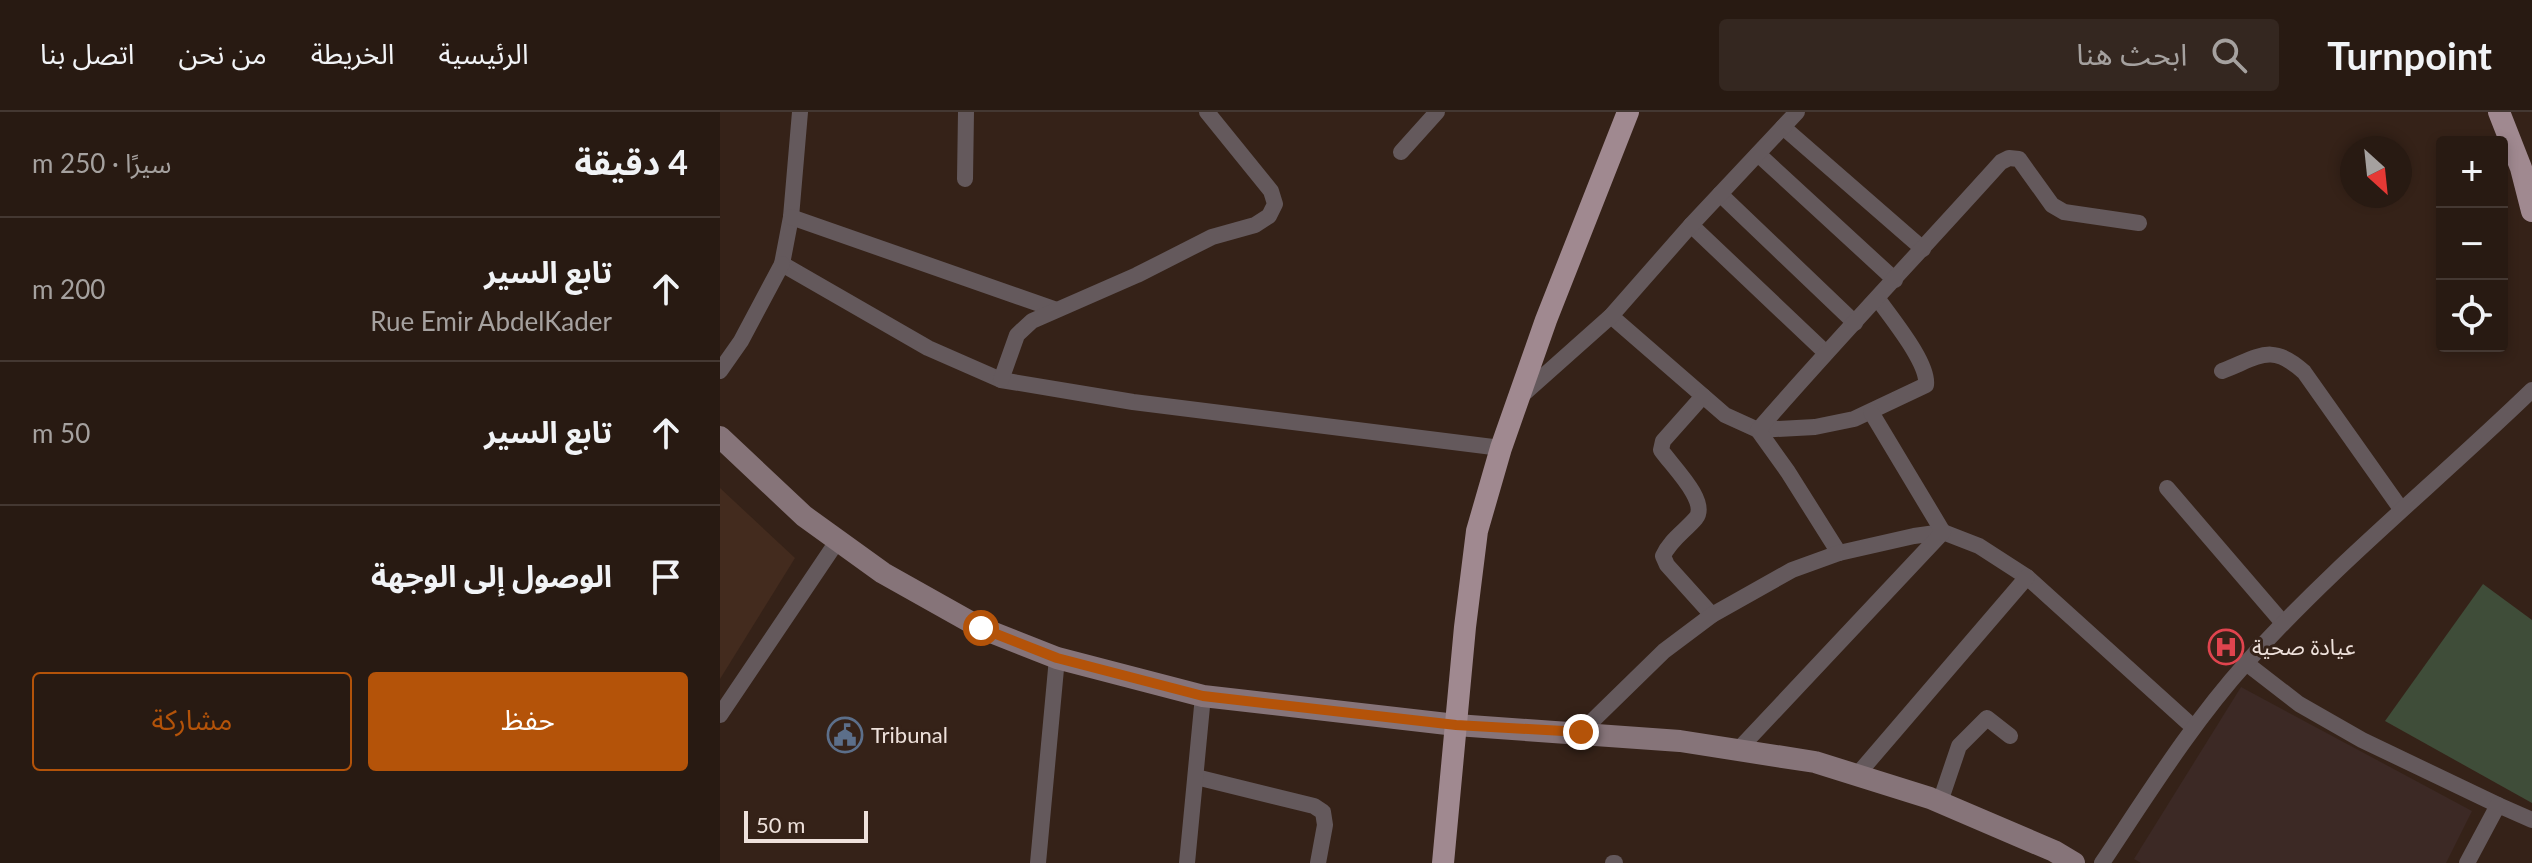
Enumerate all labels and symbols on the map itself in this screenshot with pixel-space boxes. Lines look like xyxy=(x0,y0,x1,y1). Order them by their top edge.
north arrow xyxy=(2340,136,2412,208)
route start xyxy=(963,610,999,646)
hospital icon: عيادة صحية xyxy=(2207,628,2245,666)
place label: عيادة صحية xyxy=(2252,633,2356,660)
route end xyxy=(1563,714,1599,750)
public building icon: Tribunal xyxy=(826,716,864,754)
place label: Tribunal xyxy=(871,721,948,748)
scale bar xyxy=(744,807,868,843)

